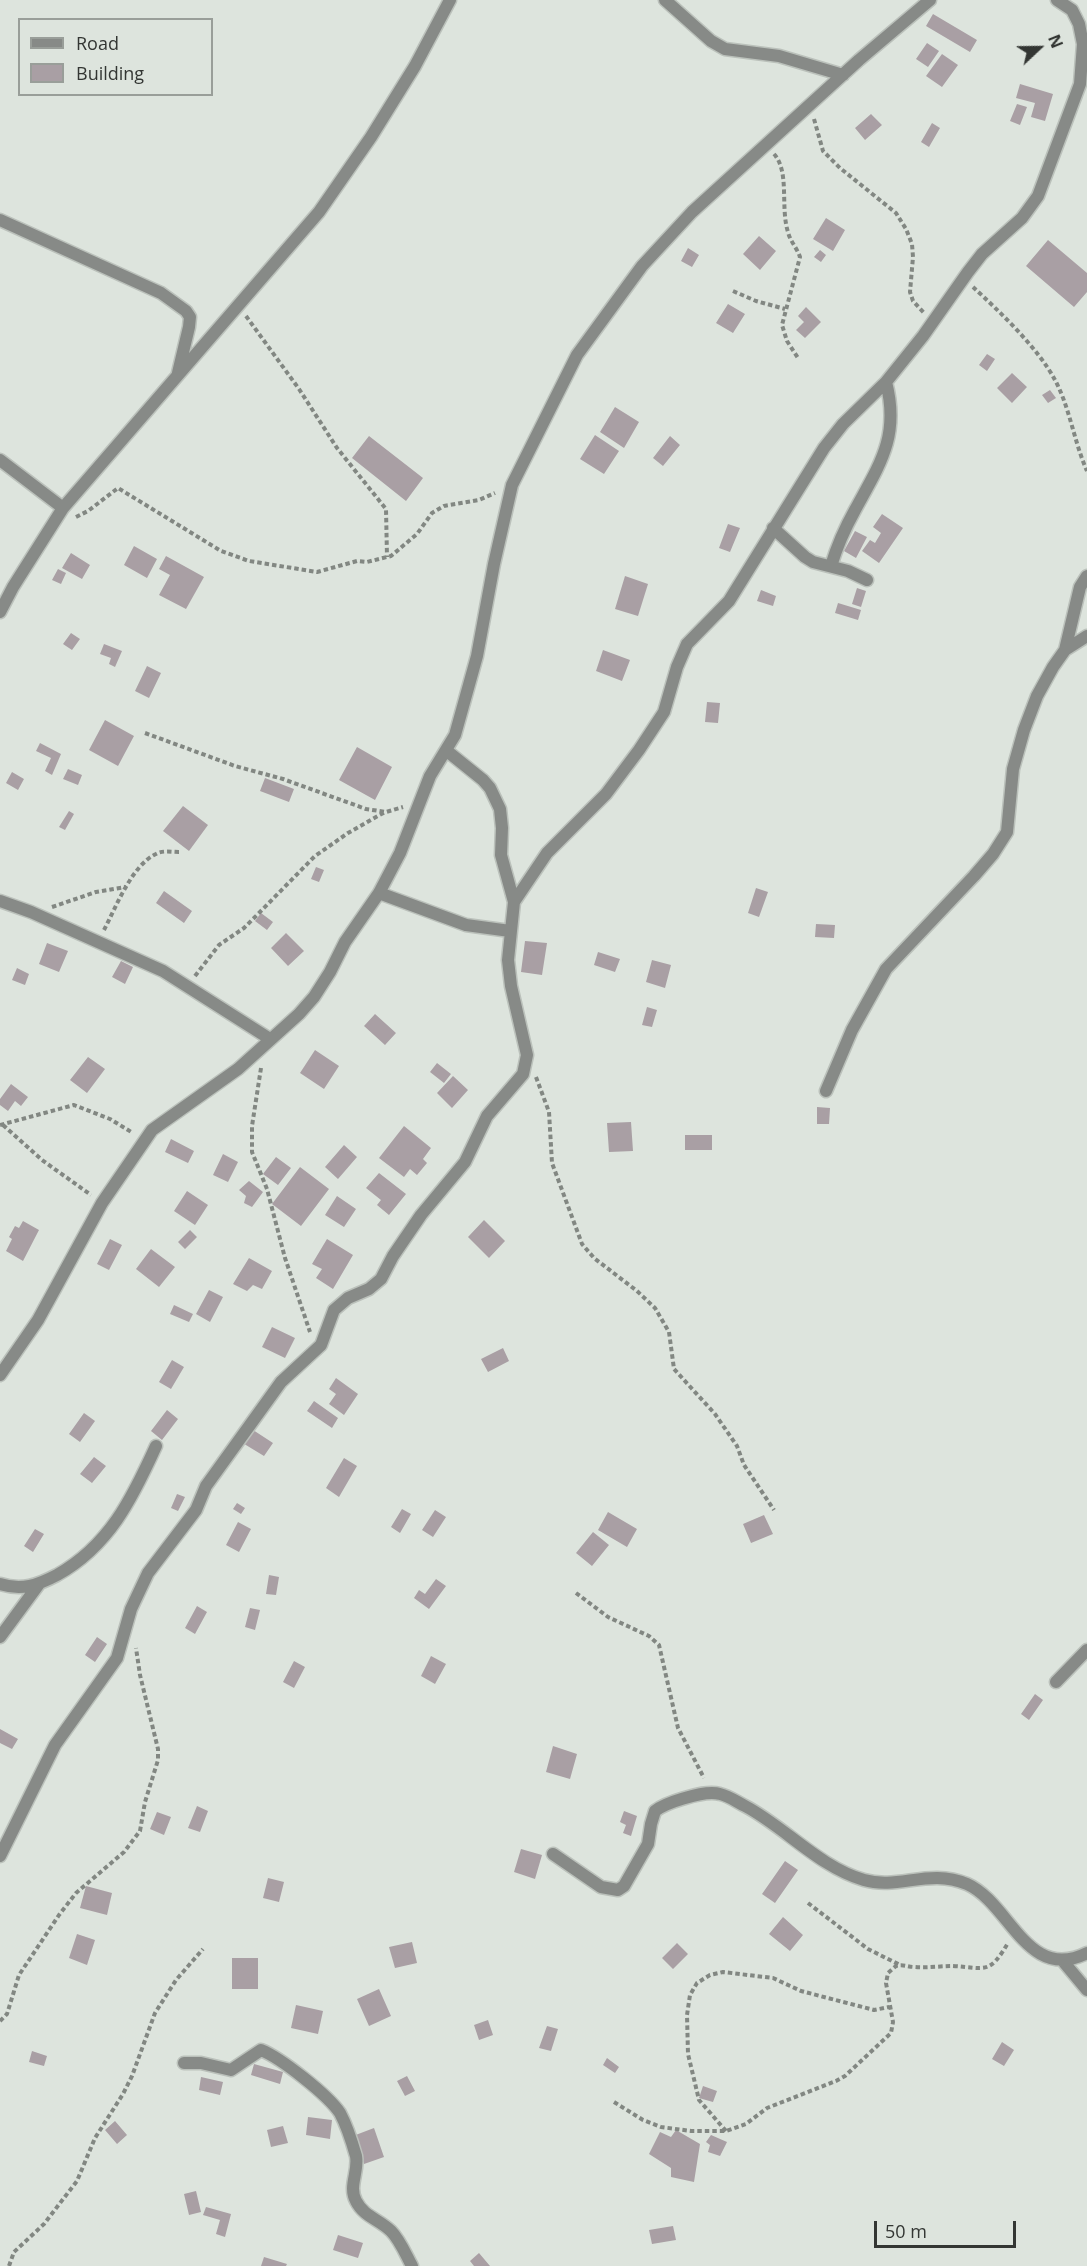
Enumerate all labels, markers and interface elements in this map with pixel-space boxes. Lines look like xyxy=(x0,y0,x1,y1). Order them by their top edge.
legend xyxy=(18,18,213,96)
north arrow xyxy=(1009,18,1069,78)
text: Road xyxy=(76,31,119,55)
text: N xyxy=(1043,31,1068,51)
text: Building xyxy=(76,61,144,85)
scale bar xyxy=(877,2209,1020,2247)
text: 50 m xyxy=(885,2219,927,2243)

